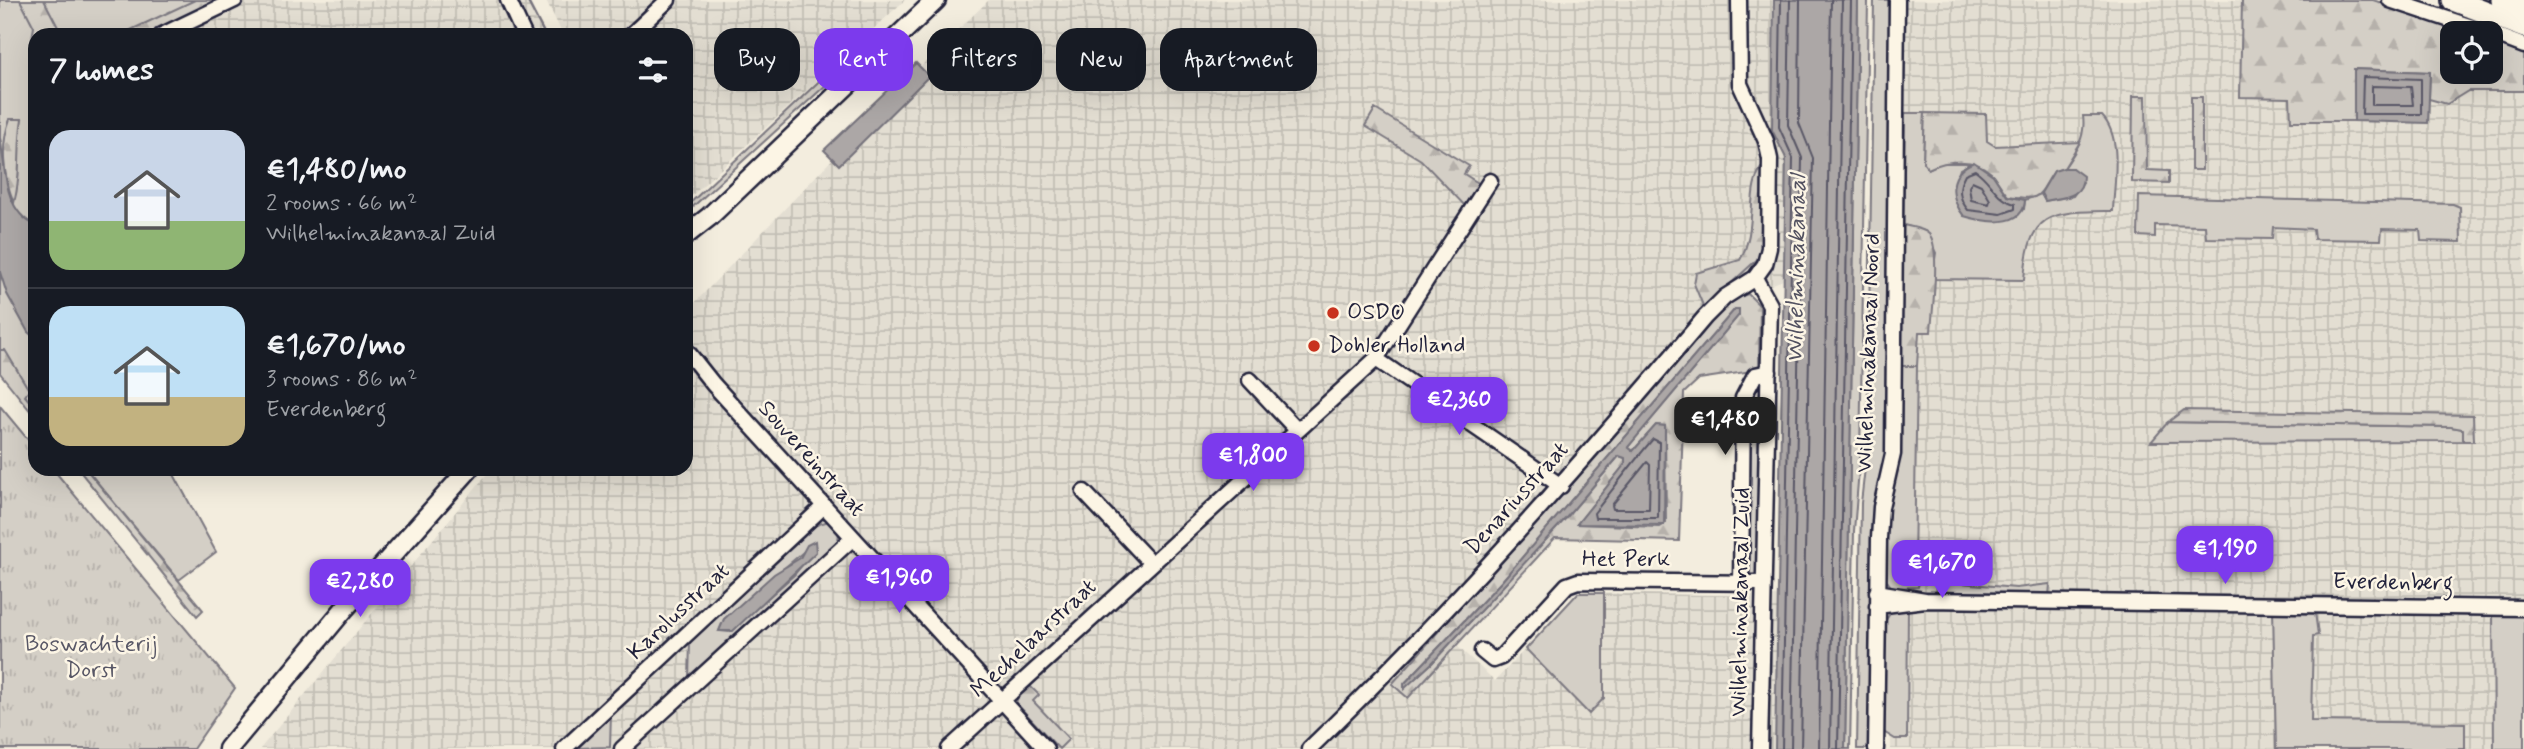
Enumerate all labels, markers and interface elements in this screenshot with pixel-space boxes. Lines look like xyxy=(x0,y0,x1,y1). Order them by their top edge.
map controls xyxy=(2440,21,2503,84)
button: locate xyxy=(2440,21,2503,84)
chip: Buy xyxy=(714,28,800,91)
chip: Rent xyxy=(814,28,913,91)
chip: Filters xyxy=(927,28,1042,91)
chip: New xyxy=(1056,28,1146,91)
chip: Apartment xyxy=(1160,28,1317,91)
text: 7 homes xyxy=(49,51,154,90)
icon: filters xyxy=(634,51,672,89)
text: €1,480/mo xyxy=(266,150,407,189)
icon: home xyxy=(105,158,189,242)
water label: Wilhelminakanaal xyxy=(1780,171,1814,363)
text: 2 rooms · 66 m² xyxy=(266,189,417,219)
text: Wilhelminakanaal Zuid xyxy=(266,219,496,249)
street label: Wilhelminakanaal Noord xyxy=(1850,233,1888,473)
place label: OSDO xyxy=(1347,298,1405,328)
marker: OSDO xyxy=(1325,305,1341,321)
text: €1,670/mo xyxy=(266,326,405,365)
place label: Dohler Holland xyxy=(1328,331,1465,361)
icon: home xyxy=(105,334,189,418)
marker: Dohler Holland xyxy=(1306,338,1322,354)
text: 3 rooms · 86 m² xyxy=(266,365,417,395)
pin: €2,360 xyxy=(1402,378,1516,437)
text: €2,360 xyxy=(1427,385,1491,415)
street label: Souvereinstraat xyxy=(751,394,871,524)
text: Everdenberg xyxy=(266,395,387,425)
pin: €1,480 xyxy=(1668,398,1782,457)
text: €1,480 xyxy=(1690,405,1760,435)
pin: €1,800 xyxy=(1196,434,1310,493)
street label: Denariusstraat xyxy=(1458,436,1576,562)
text: €1,800 xyxy=(1218,441,1288,471)
street label: Wilhelminakanaal Zuid xyxy=(1724,487,1758,717)
pin: €1,190 xyxy=(2168,526,2282,586)
text: €1,190 xyxy=(2192,534,2258,564)
pin: €1,670 xyxy=(1885,540,1999,600)
street label: Het Perk xyxy=(1582,545,1670,575)
text: €1,670 xyxy=(1908,548,1976,578)
pin: €1,960 xyxy=(842,556,956,615)
street label: Karolusstraat xyxy=(621,557,737,667)
pin: €2,280 xyxy=(303,560,417,619)
text: €1,960 xyxy=(865,563,933,593)
text: €2,280 xyxy=(326,567,394,597)
street label: Everdenberg xyxy=(2332,567,2454,601)
street label: Mechelaarstraat xyxy=(965,573,1103,705)
park label: Boswachterij Dorst xyxy=(25,630,157,686)

